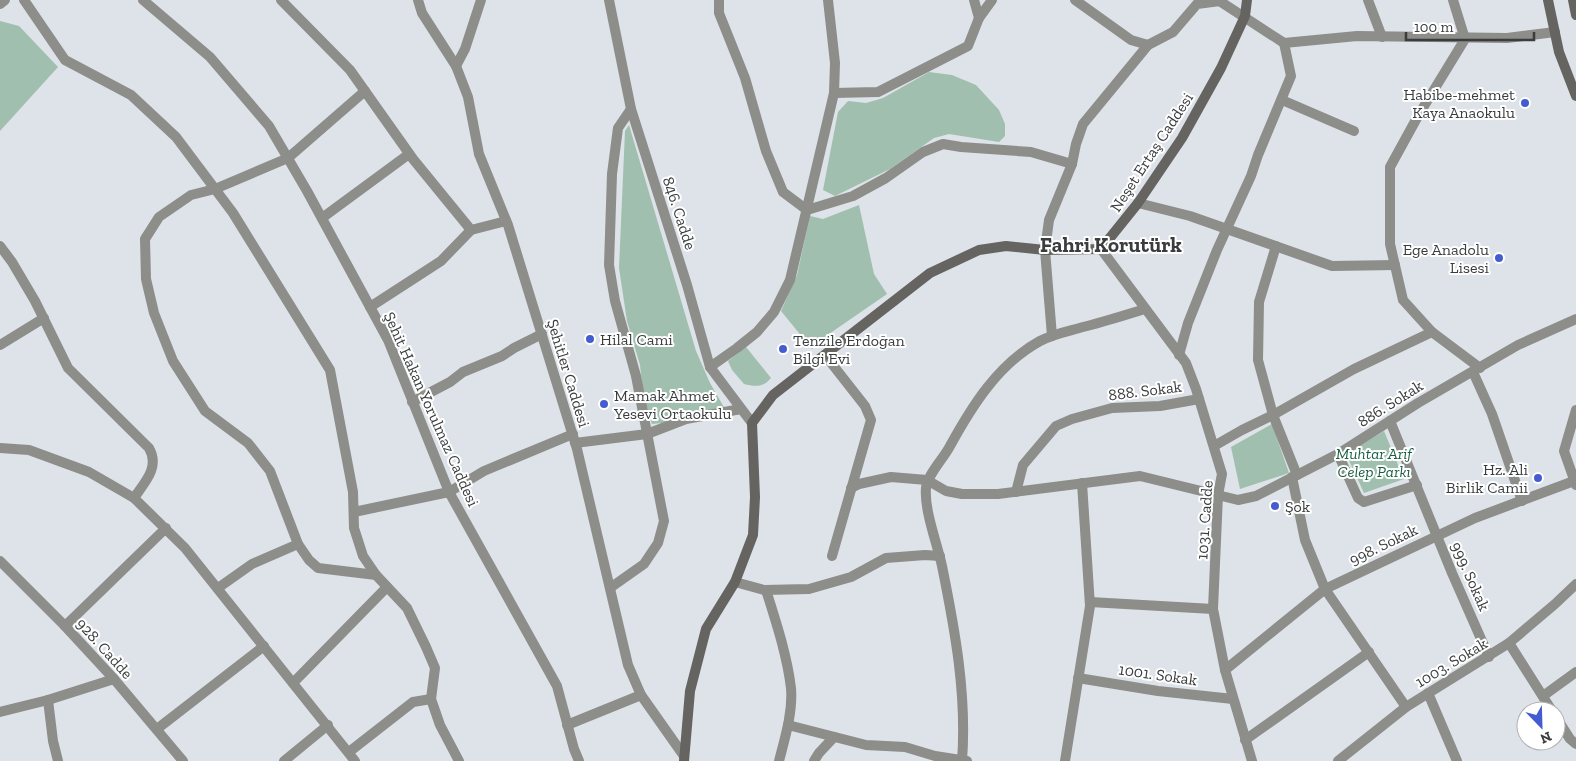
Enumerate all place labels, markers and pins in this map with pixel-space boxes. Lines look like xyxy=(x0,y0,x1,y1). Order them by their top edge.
place label: Habibe-mehmet Kaya Anaokulu xyxy=(1403,85,1515,122)
marker: Habibe-mehmet Kaya Anaokulu xyxy=(1519,97,1531,109)
place label: Ege Anadolu Lisesi xyxy=(1403,240,1490,277)
marker: Ege Anadolu Lisesi xyxy=(1493,252,1505,264)
place label: Hilal Cami xyxy=(600,330,673,349)
place label: Tenzile Erdoğan Bilgi Evi xyxy=(793,331,906,368)
marker: Hilal Cami xyxy=(584,333,596,345)
marker: Tenzile Erdoğan Bilgi Evi xyxy=(777,343,789,355)
place label: Mamak Ahmet Yesevi Ortaokulu xyxy=(613,386,731,423)
marker: Mamak Ahmet Yesevi Ortaokulu xyxy=(598,398,610,410)
place label: Hz. Ali Birlik Camii xyxy=(1446,460,1529,497)
marker: Hz. Ali Birlik Camii xyxy=(1532,472,1544,484)
place label: Şok xyxy=(1285,497,1311,516)
marker: Şok xyxy=(1269,500,1281,512)

